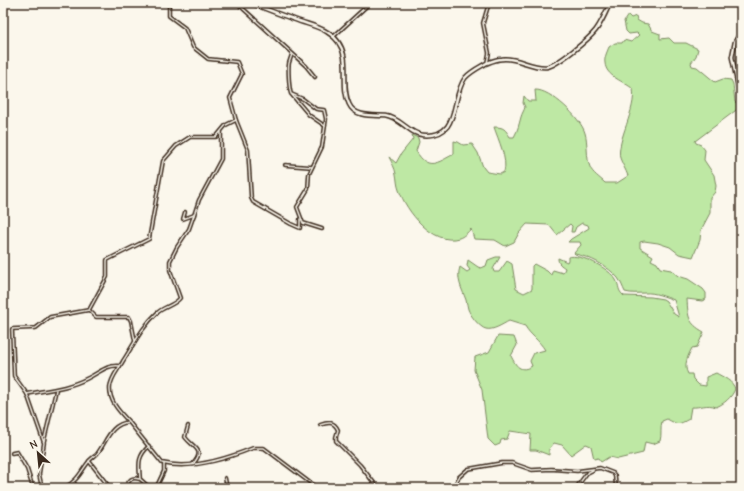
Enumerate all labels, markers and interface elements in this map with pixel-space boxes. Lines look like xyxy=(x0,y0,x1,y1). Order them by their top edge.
north arrow xyxy=(18,433,58,473)
text: N xyxy=(28,437,40,452)

